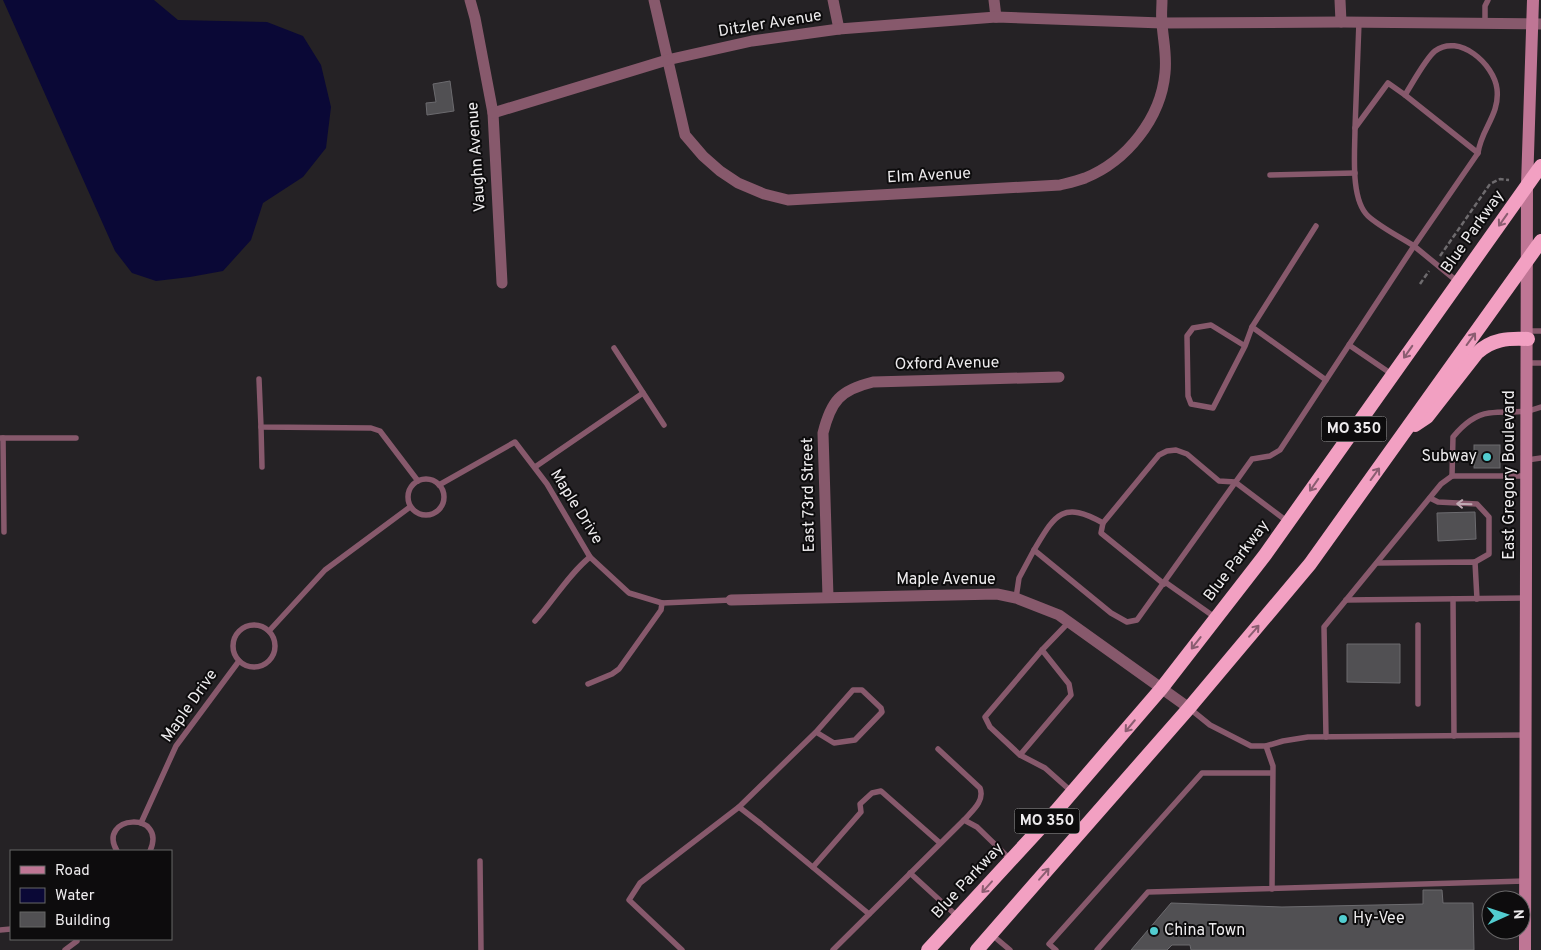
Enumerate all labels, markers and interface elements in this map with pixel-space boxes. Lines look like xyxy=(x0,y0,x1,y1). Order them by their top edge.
street label: Ditzler Avenue xyxy=(717,6,823,42)
street label: Vaughn Avenue xyxy=(463,101,491,213)
street label: Elm Avenue xyxy=(887,164,971,188)
street label: Blue Parkway xyxy=(1437,187,1509,277)
one-way arrow xyxy=(1498,213,1508,227)
one-way arrow xyxy=(1466,332,1476,346)
one-way arrow xyxy=(1403,345,1414,359)
street label: Oxford Avenue xyxy=(895,353,999,375)
street label: East Gregory Boulevard xyxy=(1500,390,1520,560)
road number: MO 350 xyxy=(1322,416,1386,442)
street label: East 73rd Street xyxy=(798,437,820,553)
place label: Subway xyxy=(1421,447,1477,467)
marker: Subway xyxy=(1481,451,1493,463)
street label: Maple Drive xyxy=(545,466,607,548)
one-way arrow xyxy=(1370,468,1380,482)
one-way arrow xyxy=(1309,478,1319,492)
one-way arrow xyxy=(1456,499,1472,508)
street label: Blue Parkway xyxy=(1200,516,1274,606)
street label: Maple Avenue xyxy=(896,570,996,590)
one-way arrow xyxy=(1249,625,1260,638)
one-way arrow xyxy=(1191,636,1202,649)
street label: Maple Drive xyxy=(158,666,222,746)
one-way arrow xyxy=(1124,719,1135,732)
road number: MO 350 xyxy=(1014,808,1080,834)
street label: Blue Parkway xyxy=(928,839,1008,923)
legend xyxy=(10,850,172,940)
text: Road xyxy=(55,862,90,881)
one-way arrow xyxy=(1038,867,1049,880)
one-way arrow xyxy=(981,880,993,893)
text: Water xyxy=(55,887,95,906)
north arrow xyxy=(1481,890,1531,940)
place label: Hy-Vee xyxy=(1353,909,1405,929)
text: N xyxy=(1509,909,1526,920)
text: Building xyxy=(55,912,110,931)
marker: Hy-Vee xyxy=(1337,913,1349,925)
place label: China Town xyxy=(1164,921,1245,941)
marker: China Town xyxy=(1148,925,1160,937)

